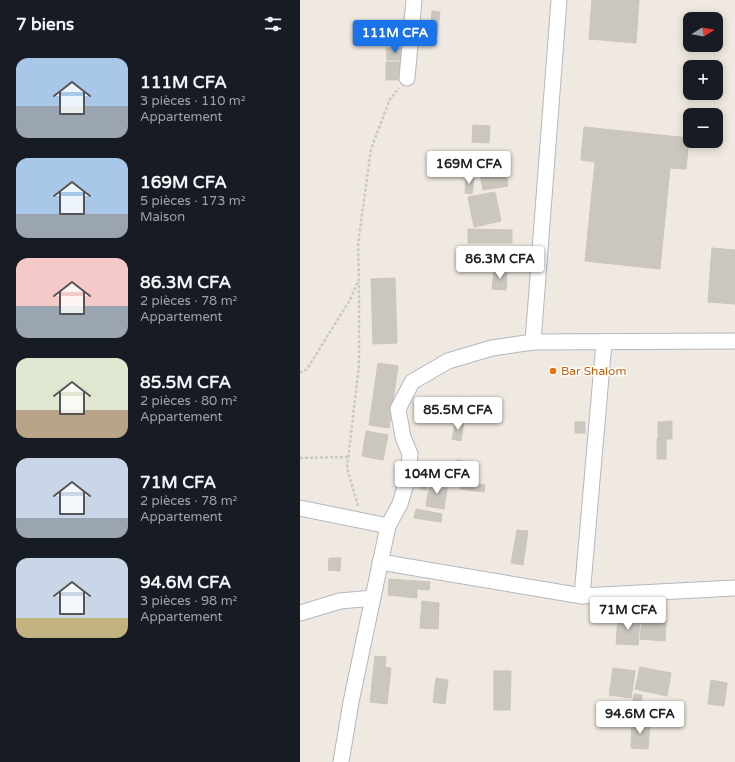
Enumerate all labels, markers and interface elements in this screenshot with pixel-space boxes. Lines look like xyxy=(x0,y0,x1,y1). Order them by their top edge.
north arrow xyxy=(683,12,723,52)
map controls xyxy=(683,12,723,148)
icon: filters xyxy=(262,13,284,35)
text: 7 biens xyxy=(16,14,74,35)
pin: 111M CFA xyxy=(354,20,436,54)
text: 111M CFA xyxy=(362,25,428,41)
button: + xyxy=(683,60,723,100)
text: 111M CFA xyxy=(140,72,227,93)
icon: home xyxy=(48,74,96,122)
text: 3 pièces · 110 m² xyxy=(140,93,246,109)
button: − xyxy=(683,108,723,148)
text: Appartement xyxy=(140,109,223,125)
pin: 169M CFA xyxy=(428,151,510,185)
text: 169M CFA xyxy=(436,156,502,172)
text: 169M CFA xyxy=(140,172,227,193)
icon: home xyxy=(48,174,96,222)
text: 5 pièces · 173 m² xyxy=(140,193,246,209)
text: Maison xyxy=(140,209,185,225)
pin: 86.3M CFA xyxy=(454,246,546,280)
text: 86.3M CFA xyxy=(465,251,535,267)
text: 86.3M CFA xyxy=(140,272,231,293)
icon: home xyxy=(48,274,96,322)
text: 2 pièces · 78 m² xyxy=(140,293,237,309)
text: Appartement xyxy=(140,309,223,325)
place label: Bar Shalom xyxy=(561,364,626,378)
marker: Bar Shalom xyxy=(548,366,558,376)
text: 85.5M CFA xyxy=(140,372,231,393)
icon: home xyxy=(48,374,96,422)
text: 2 pièces · 80 m² xyxy=(140,393,237,409)
pin: 85.5M CFA xyxy=(412,397,504,431)
text: 85.5M CFA xyxy=(423,402,493,418)
text: Appartement xyxy=(140,409,223,425)
pin: 104M CFA xyxy=(396,461,478,495)
text: 104M CFA xyxy=(404,466,470,482)
text: 71M CFA xyxy=(140,472,216,493)
icon: home xyxy=(48,474,96,522)
text: 2 pièces · 78 m² xyxy=(140,493,237,509)
text: Appartement xyxy=(140,509,223,525)
text: 94.6M CFA xyxy=(140,572,231,593)
icon: home xyxy=(48,574,96,622)
text: 3 pièces · 98 m² xyxy=(140,593,237,609)
pin: 71M CFA xyxy=(591,597,665,631)
text: 71M CFA xyxy=(599,602,657,618)
text: Appartement xyxy=(140,609,223,625)
pin: 94.6M CFA xyxy=(594,701,686,735)
text: 94.6M CFA xyxy=(605,706,675,722)

